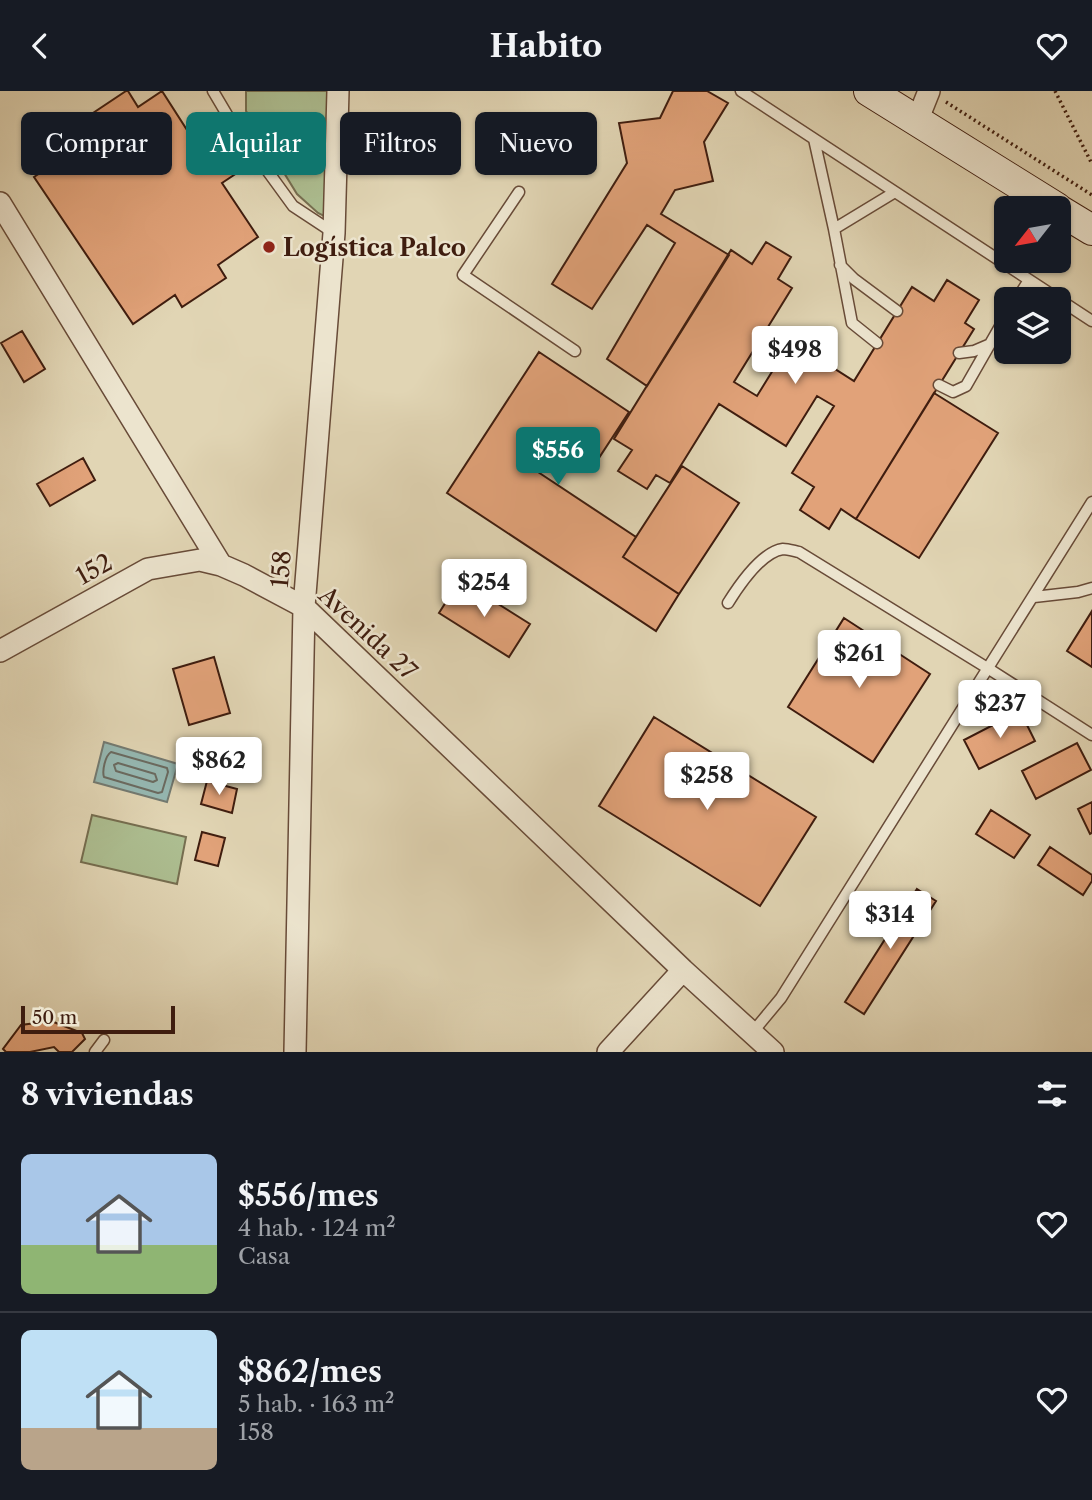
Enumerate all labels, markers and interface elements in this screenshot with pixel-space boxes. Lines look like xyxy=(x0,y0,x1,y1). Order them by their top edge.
text: Habito xyxy=(490,26,602,65)
icon: back xyxy=(21,27,59,65)
icon: heart xyxy=(1033,27,1071,65)
chip: Comprar xyxy=(21,112,172,175)
chip: Alquilar xyxy=(186,112,326,175)
chip: Filtros xyxy=(340,112,461,175)
chip: Nuevo xyxy=(475,112,597,175)
north arrow xyxy=(994,196,1071,273)
map controls xyxy=(994,196,1071,364)
place label: Logística Palco xyxy=(283,233,466,262)
marker: Logística Palco xyxy=(261,239,277,255)
button: layers xyxy=(994,287,1071,364)
pin: $498 xyxy=(754,327,836,386)
text: $498 xyxy=(768,335,822,363)
pin: $556 xyxy=(517,427,599,487)
text: $556 xyxy=(532,436,584,464)
street label: 152 xyxy=(71,547,117,591)
street label: 158 xyxy=(265,549,297,589)
pin: $254 xyxy=(443,559,525,619)
text: $254 xyxy=(458,568,510,596)
street label: Avenida 27 xyxy=(312,580,423,686)
pin: $261 xyxy=(818,631,900,690)
text: $261 xyxy=(834,639,884,667)
pin: $237 xyxy=(959,681,1041,740)
text: $237 xyxy=(974,689,1026,717)
pin: $862 xyxy=(178,737,260,797)
text: $862 xyxy=(192,746,246,774)
pin: $258 xyxy=(666,753,748,812)
text: $258 xyxy=(680,761,734,789)
pin: $314 xyxy=(849,891,931,951)
text: $314 xyxy=(865,900,915,928)
scale bar xyxy=(21,1003,175,1035)
text: 50 m xyxy=(32,1006,77,1029)
icon: filters xyxy=(1033,1075,1071,1113)
text: 8 viviendas xyxy=(21,1076,194,1113)
text: $556/mes xyxy=(238,1177,379,1214)
icon: home xyxy=(77,1182,161,1266)
icon: heart xyxy=(1033,1205,1071,1243)
text: 4 hab. · 124 m² xyxy=(238,1214,396,1242)
text: Casa xyxy=(238,1242,290,1270)
text: $862/mes xyxy=(238,1353,382,1390)
icon: home xyxy=(77,1358,161,1442)
icon: heart xyxy=(1033,1381,1071,1419)
text: 5 hab. · 163 m² xyxy=(238,1390,395,1418)
text: 158 xyxy=(238,1418,274,1446)

